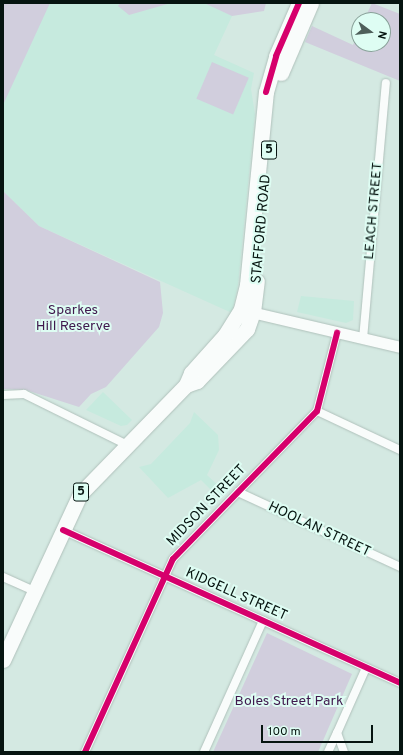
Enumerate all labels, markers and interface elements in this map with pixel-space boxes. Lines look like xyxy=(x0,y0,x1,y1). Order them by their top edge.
north arrow xyxy=(351,12,391,52)
text: N xyxy=(374,29,389,40)
road number: 5 xyxy=(261,139,277,161)
street label: LEACH STREET xyxy=(361,162,387,260)
street label: STAFFORD ROAD xyxy=(249,174,275,284)
park label: Sparkes Hill Reserve xyxy=(36,303,110,336)
street label: MIDSON STREET xyxy=(164,462,250,550)
road number: 5 xyxy=(73,481,89,503)
street label: HOOLAN STREET xyxy=(265,499,373,561)
street label: KIDGELL STREET xyxy=(182,565,290,625)
park label: Boles Street Park xyxy=(235,694,343,710)
scale bar xyxy=(263,717,375,743)
text: 100 m xyxy=(268,724,301,740)

